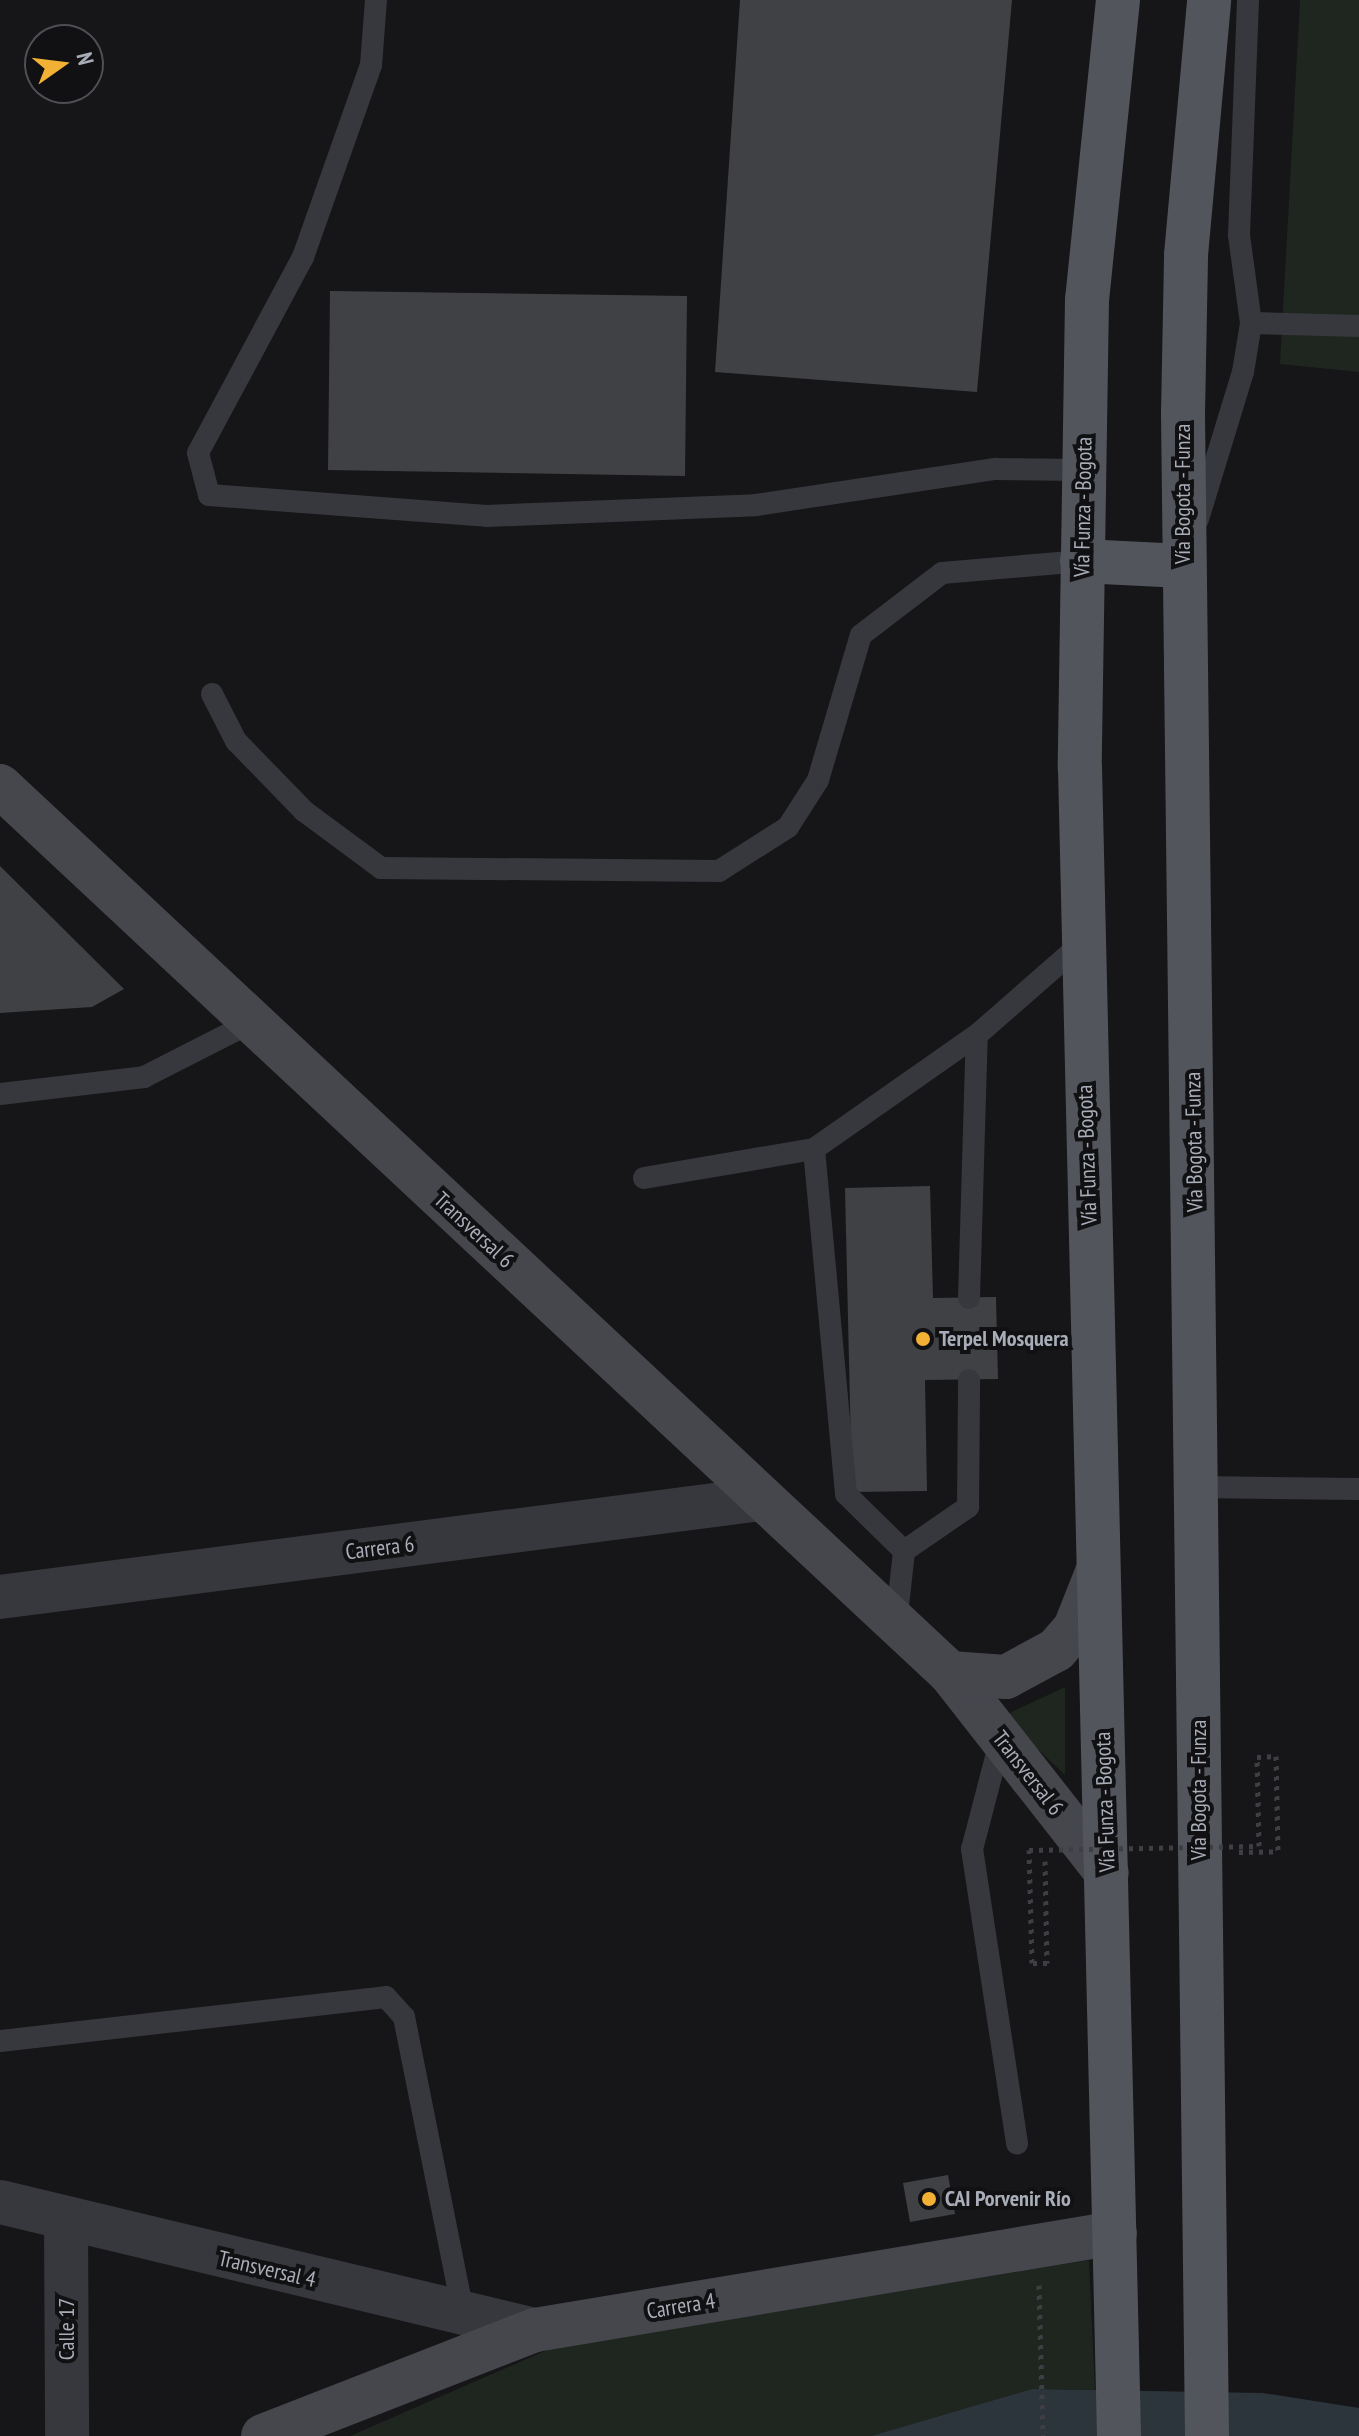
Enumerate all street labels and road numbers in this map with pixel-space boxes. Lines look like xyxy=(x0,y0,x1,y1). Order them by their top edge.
street label: Vía Bogota - Funza xyxy=(1170,423,1196,565)
street label: Vía Funza - Bogota xyxy=(1069,436,1097,578)
street label: Vía Bogota - Funza xyxy=(1180,1071,1208,1213)
street label: Vía Funza - Bogota xyxy=(1071,1084,1103,1226)
street label: Transversal 6 xyxy=(429,1186,519,1274)
street label: Carrera 6 xyxy=(344,1531,416,1565)
street label: Vía Bogota - Funza xyxy=(1186,1719,1212,1861)
street label: Transversal 6 xyxy=(987,1726,1069,1820)
street label: Vía Funza - Bogota xyxy=(1089,1731,1121,1873)
street label: Transversal 4 xyxy=(216,2245,318,2293)
street label: Carrera 4 xyxy=(645,2288,717,2324)
street label: Calle 17 xyxy=(54,2298,80,2360)

